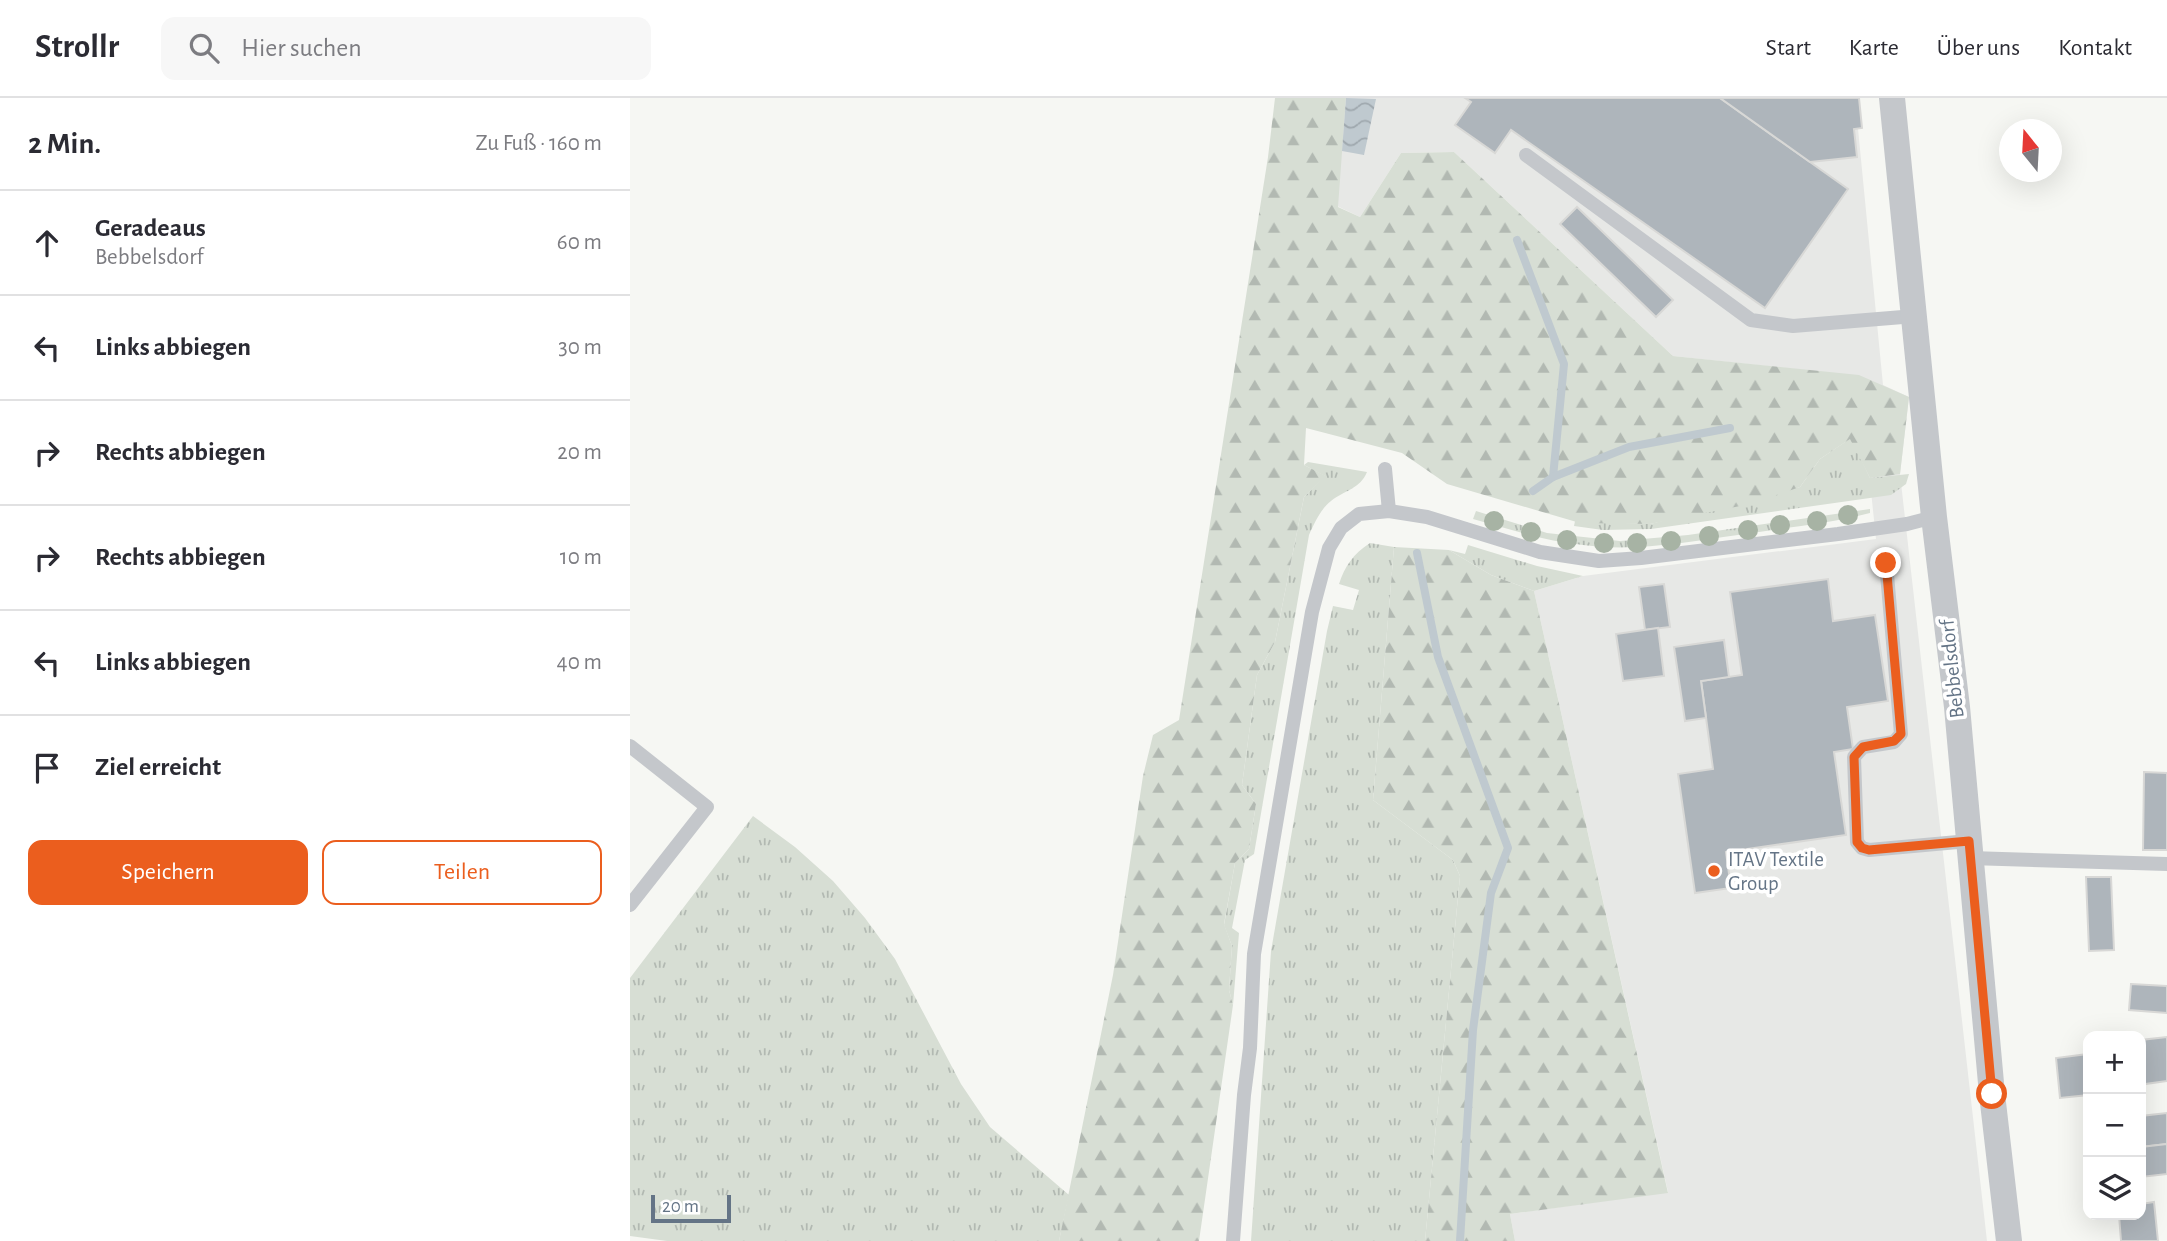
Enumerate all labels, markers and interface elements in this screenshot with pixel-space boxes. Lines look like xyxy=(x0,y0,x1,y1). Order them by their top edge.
search box xyxy=(161,17,651,80)
icon: search xyxy=(185,29,223,67)
text: Strollr xyxy=(35,31,119,64)
text: Hier suchen xyxy=(241,35,362,61)
text: Start xyxy=(1766,36,1811,60)
text: Karte xyxy=(1849,36,1899,60)
text: Über uns xyxy=(1937,36,2020,60)
text: Kontakt xyxy=(2058,36,2132,60)
north arrow xyxy=(1999,119,2062,182)
text: 2 Min. xyxy=(28,129,101,159)
text: Zu Fuß · 160 m xyxy=(475,132,602,155)
text: Geradeaus xyxy=(95,215,206,241)
icon: ahead xyxy=(28,224,66,262)
text: 60 m xyxy=(557,231,602,254)
text: Bebbelsdorf xyxy=(95,246,204,269)
icon: left xyxy=(28,329,66,367)
text: Links abbiegen xyxy=(95,334,251,360)
text: 30 m xyxy=(558,336,602,359)
icon: right xyxy=(28,434,66,472)
text: Rechts abbiegen xyxy=(95,439,266,465)
text: 20 m xyxy=(557,441,602,464)
icon: right xyxy=(28,539,66,577)
text: Rechts abbiegen xyxy=(95,544,266,570)
text: 10 m xyxy=(560,546,602,569)
route end xyxy=(1870,547,1901,578)
street label: Bebbelsdorf xyxy=(1936,617,1968,719)
icon: left xyxy=(28,644,66,682)
text: Links abbiegen xyxy=(95,649,251,675)
text: 40 m xyxy=(557,651,602,674)
icon: arrive xyxy=(28,749,66,787)
text: Ziel erreicht xyxy=(95,754,221,780)
button: Speichern xyxy=(28,840,308,905)
button: Teilen xyxy=(322,840,602,905)
place label: ITAV Textile Group xyxy=(1728,849,1824,894)
marker: ITAV Textile Group xyxy=(1706,863,1722,879)
map controls xyxy=(2083,1031,2146,1220)
button: + xyxy=(2083,1031,2146,1094)
route start xyxy=(1976,1078,2007,1109)
button: − xyxy=(2083,1094,2146,1157)
button: layers xyxy=(2083,1157,2146,1220)
scale bar xyxy=(651,1192,732,1224)
text: 20 m xyxy=(662,1197,699,1216)

